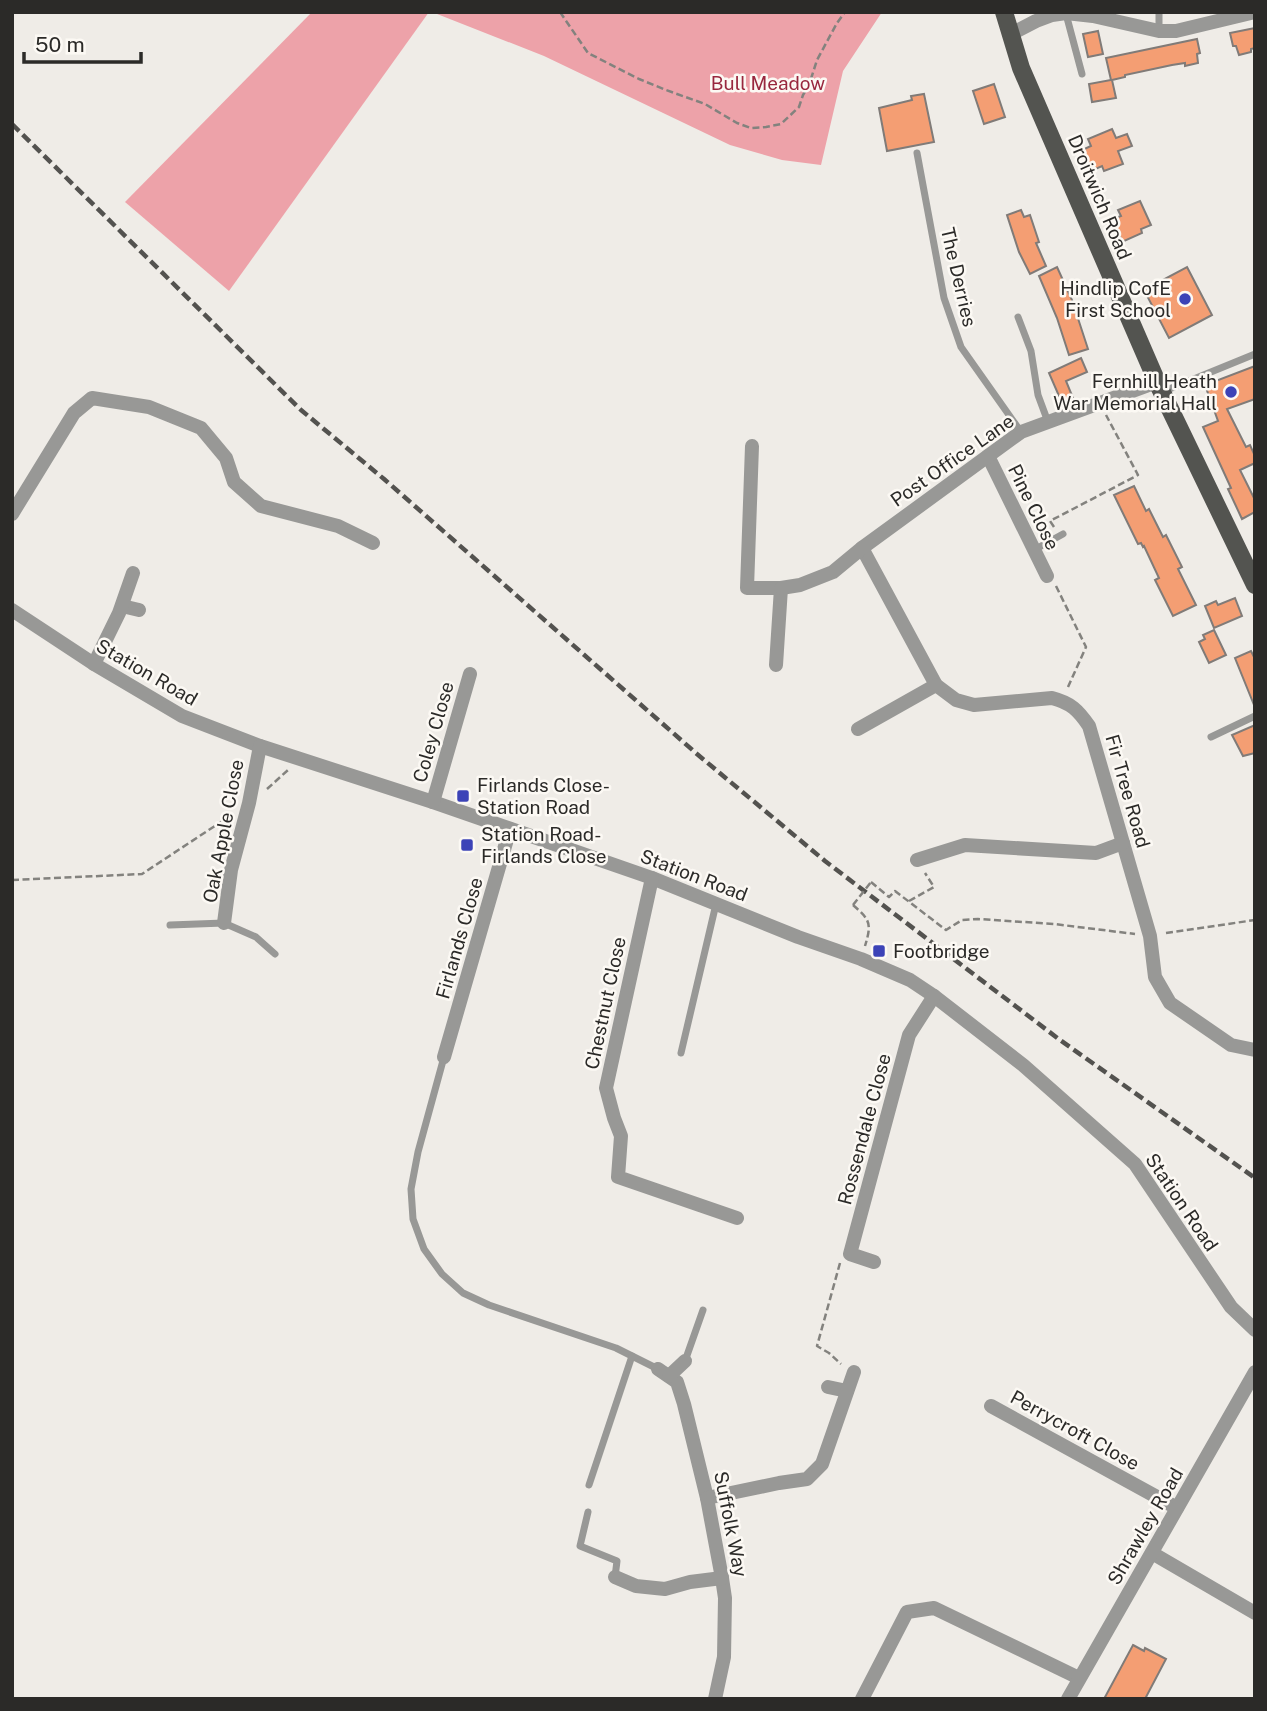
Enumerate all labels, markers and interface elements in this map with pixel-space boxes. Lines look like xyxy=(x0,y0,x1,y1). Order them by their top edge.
scale bar xyxy=(24,21,142,65)
text: 50 m xyxy=(35,32,85,57)
park label: Bull Meadow xyxy=(711,72,825,94)
street label: Droitwich Road xyxy=(1064,131,1136,263)
street label: The Derries xyxy=(937,225,981,329)
place label: Hindlip CofE First School xyxy=(1060,277,1171,321)
marker: Hindlip CofE First School xyxy=(1177,291,1193,307)
place label: Fernhill Heath War Memorial Hall xyxy=(1053,370,1217,414)
marker: Fernhill Heath War Memorial Hall xyxy=(1223,384,1239,400)
street label: Post Office Lane xyxy=(886,409,1018,511)
street label: Pine Close xyxy=(1004,461,1064,553)
street label: Station Road xyxy=(92,634,202,710)
street label: Coley Close xyxy=(408,679,458,785)
street label: Fir Tree Road xyxy=(1101,732,1155,850)
street label: Oak Apple Close xyxy=(198,757,248,905)
place label: Firlands Close- Station Road xyxy=(477,774,610,818)
marker: Firlands Close- Station Road xyxy=(455,788,471,804)
place label: Station Road- Firlands Close xyxy=(481,823,607,867)
marker: Station Road- Firlands Close xyxy=(459,837,475,853)
street label: Station Road xyxy=(637,844,751,906)
street label: Firlands Close xyxy=(431,875,487,1001)
street label: Chestnut Close xyxy=(580,935,630,1071)
place label: Footbridge xyxy=(893,940,989,962)
marker: Footbridge xyxy=(871,943,887,959)
street label: Rossendale Close xyxy=(833,1051,895,1207)
street label: Station Road xyxy=(1141,1149,1223,1255)
street label: Perrycroft Close xyxy=(1007,1385,1143,1475)
street label: Shrawley Road xyxy=(1103,1464,1187,1588)
street label: Suffolk Way xyxy=(710,1469,752,1579)

